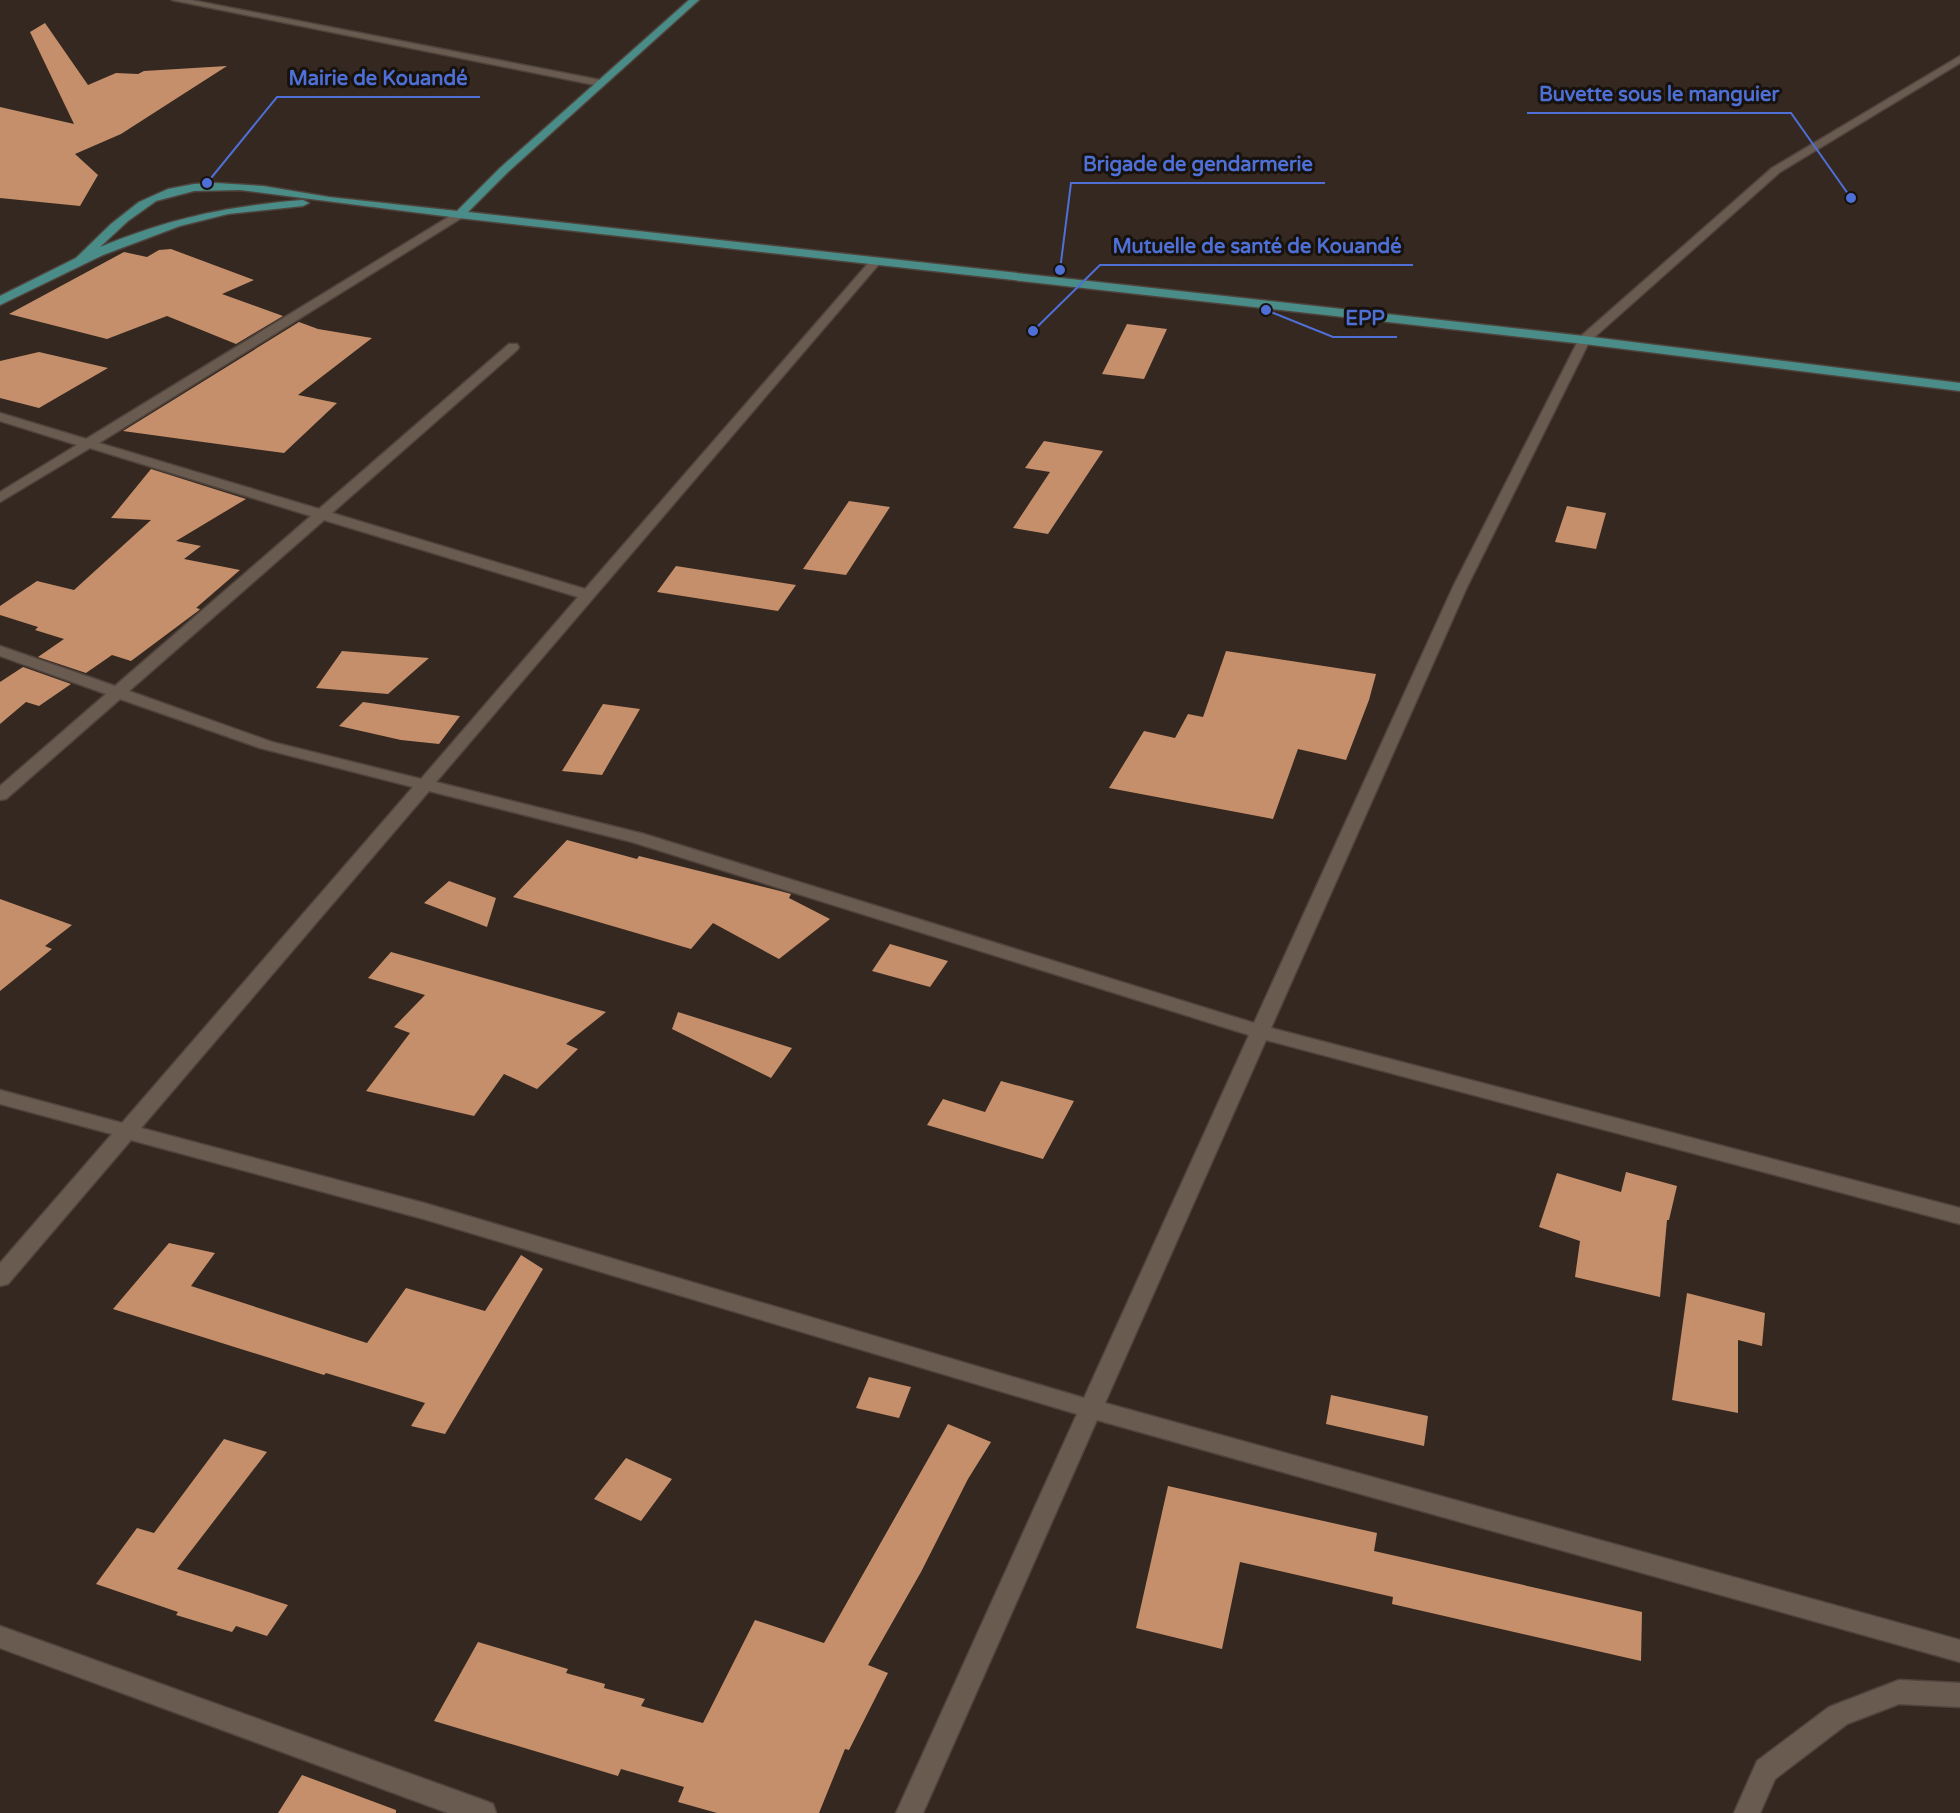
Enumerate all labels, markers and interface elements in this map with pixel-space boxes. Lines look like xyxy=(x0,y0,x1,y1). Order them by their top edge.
callout: Mairie de Kouandé xyxy=(277,59,480,97)
text: Mairie de Kouandé xyxy=(289,67,467,91)
callout: Buvette sous le manguier xyxy=(1527,75,1791,113)
text: Buvette sous le manguier xyxy=(1539,83,1779,107)
callout: Brigade de gendarmerie xyxy=(1071,145,1325,183)
text: Brigade de gendarmerie xyxy=(1083,153,1313,177)
callout: Mutuelle de santé de Kouandé xyxy=(1100,227,1413,265)
text: Mutuelle de santé de Kouandé xyxy=(1112,235,1402,259)
callout: EPP xyxy=(1333,299,1397,337)
text: EPP xyxy=(1345,307,1385,331)

